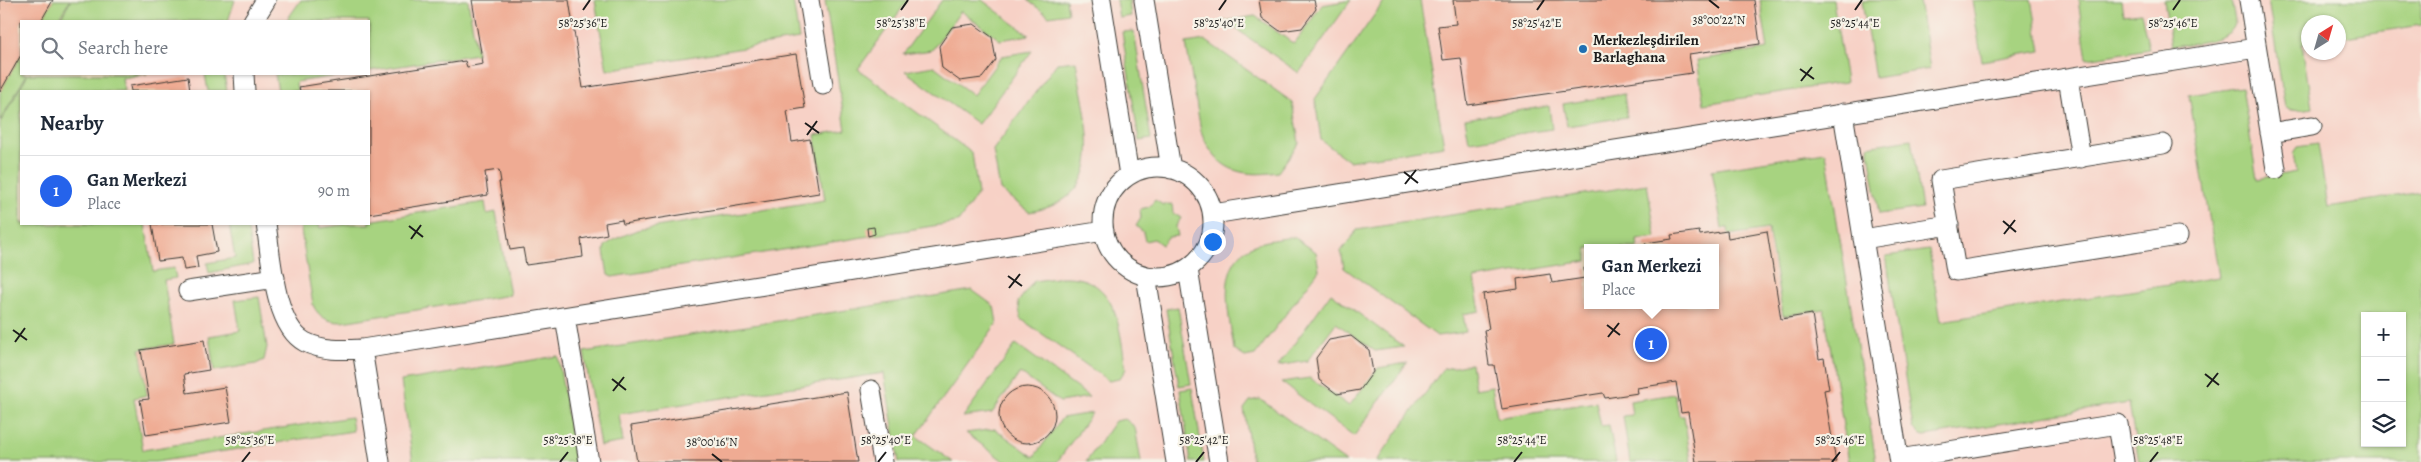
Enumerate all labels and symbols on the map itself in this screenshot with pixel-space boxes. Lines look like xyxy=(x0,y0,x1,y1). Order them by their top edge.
text: 38°00'22"N xyxy=(1693,12,1746,28)
text: 58°25'36"E xyxy=(559,15,607,31)
text: 58°25'38"E xyxy=(876,15,926,31)
text: 58°25'40"E xyxy=(1194,15,1244,31)
text: 58°25'42"E xyxy=(1512,15,1562,31)
text: 58°25'44"E xyxy=(1830,15,1880,31)
text: 58°25'46"E xyxy=(2148,15,2198,31)
north arrow xyxy=(2301,15,2346,60)
place label: Merkezleşdirilen Barlaghana xyxy=(1593,30,1699,67)
marker: Merkezleşdirilen Barlaghana xyxy=(1577,43,1589,55)
your location xyxy=(1200,229,1226,255)
pin: 1 xyxy=(1635,325,1667,363)
text: 58°25'36"E xyxy=(226,432,274,448)
text: 58°25'38"E xyxy=(543,432,593,448)
text: 58°25'40"E xyxy=(861,432,911,448)
text: 58°25'42"E xyxy=(1179,432,1229,448)
text: 58°25'44"E xyxy=(1497,432,1547,448)
text: 58°25'46"E xyxy=(1815,432,1865,448)
text: 58°25'48"E xyxy=(2133,432,2183,448)
text: 38°00'16"N xyxy=(686,434,738,450)

